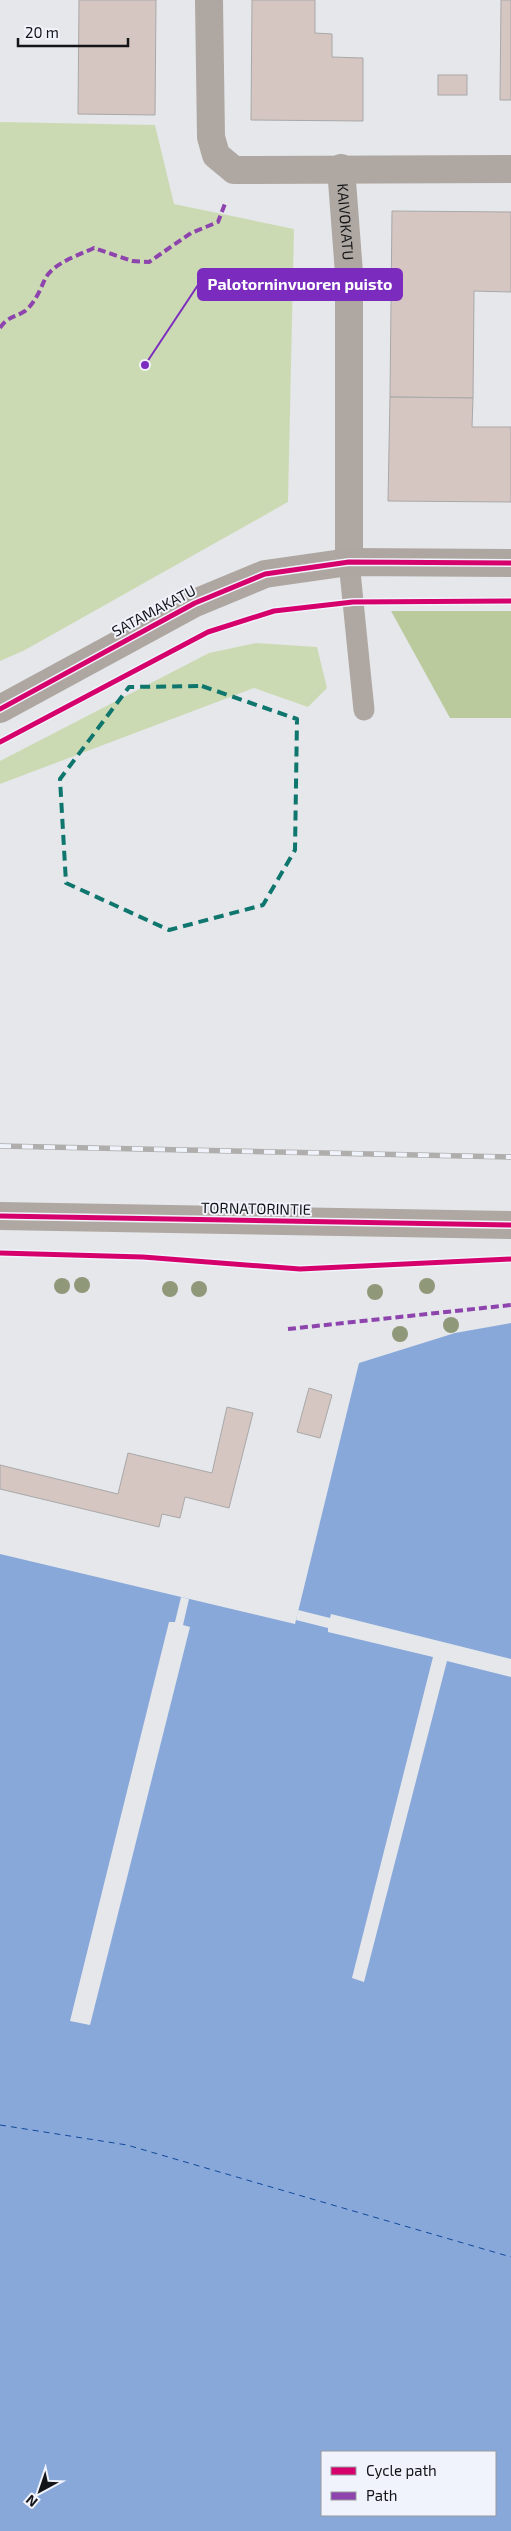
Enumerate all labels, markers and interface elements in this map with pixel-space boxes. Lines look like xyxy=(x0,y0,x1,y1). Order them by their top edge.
scale bar xyxy=(18,15,128,47)
text: 20 m xyxy=(25,23,59,41)
street label: KAIVOKATU xyxy=(334,183,358,261)
callout: Palotorninvuoren puisto xyxy=(198,269,402,300)
text: Palotorninvuoren puisto xyxy=(208,274,392,293)
street label: SATAMAKATU xyxy=(108,580,199,640)
street label: TORNATORINTIE xyxy=(201,1198,311,1218)
legend xyxy=(321,2451,496,2516)
text: Cycle path xyxy=(366,2461,437,2479)
north arrow xyxy=(15,2466,65,2516)
text: Path xyxy=(366,2486,397,2504)
text: N xyxy=(22,2492,41,2511)

